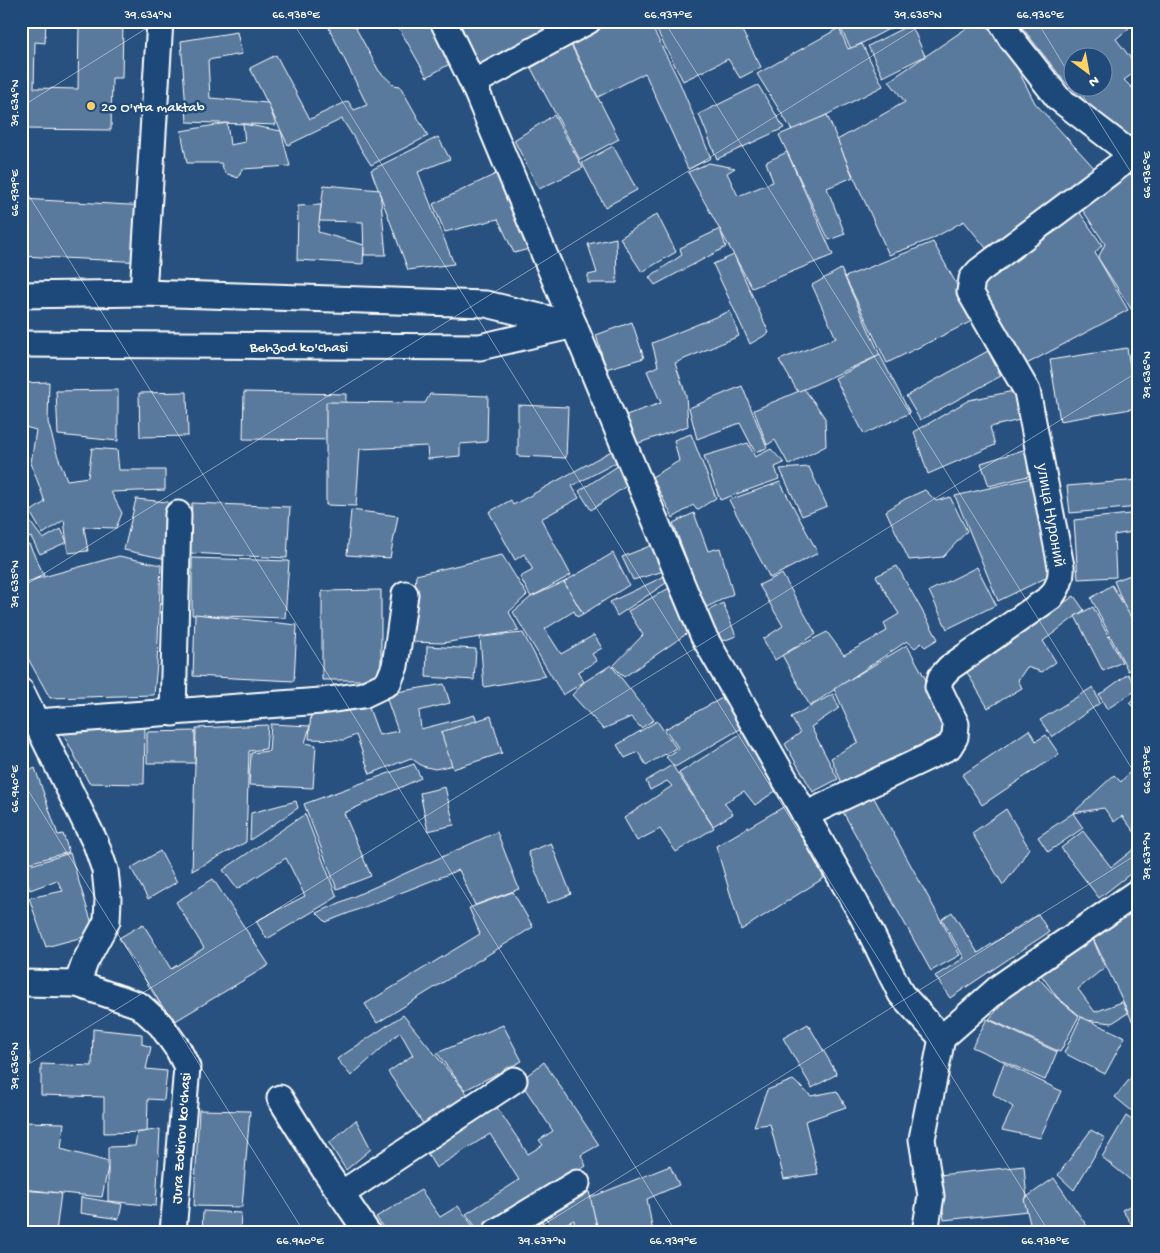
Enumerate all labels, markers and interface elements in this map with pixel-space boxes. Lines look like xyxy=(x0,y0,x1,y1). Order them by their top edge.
text: 39.634°N xyxy=(123,9,172,23)
text: 66.938°E xyxy=(272,9,320,23)
text: 66.937°E xyxy=(644,9,692,23)
text: 39.635°N xyxy=(893,9,942,23)
text: 66.936°E xyxy=(1016,9,1064,23)
north arrow xyxy=(1062,48,1112,98)
text: N xyxy=(1085,71,1102,91)
text: 39.634°N xyxy=(9,79,23,128)
place label: 20 O'rta maktab xyxy=(101,99,205,117)
marker: 20 O'rta maktab xyxy=(85,100,97,112)
text: 66.936°E xyxy=(1141,151,1155,199)
text: 66.939°E xyxy=(9,169,23,217)
street label: Behzod ko'chasi xyxy=(249,339,348,357)
text: 39.636°N xyxy=(1141,351,1155,400)
street label: улица Нуроний xyxy=(1031,462,1067,568)
text: 39.635°N xyxy=(9,560,23,609)
text: 66.937°E xyxy=(1141,746,1155,794)
text: 66.940°E xyxy=(9,765,23,813)
text: 39.637°N xyxy=(1141,832,1155,881)
text: 39.636°N xyxy=(9,1042,23,1091)
street label: Jura Zokirov ko'chasi xyxy=(168,1072,196,1204)
text: 66.940°E xyxy=(276,1235,324,1249)
text: 39.637°N xyxy=(517,1235,566,1249)
text: 66.939°E xyxy=(649,1235,697,1249)
text: 66.938°E xyxy=(1021,1235,1069,1249)

